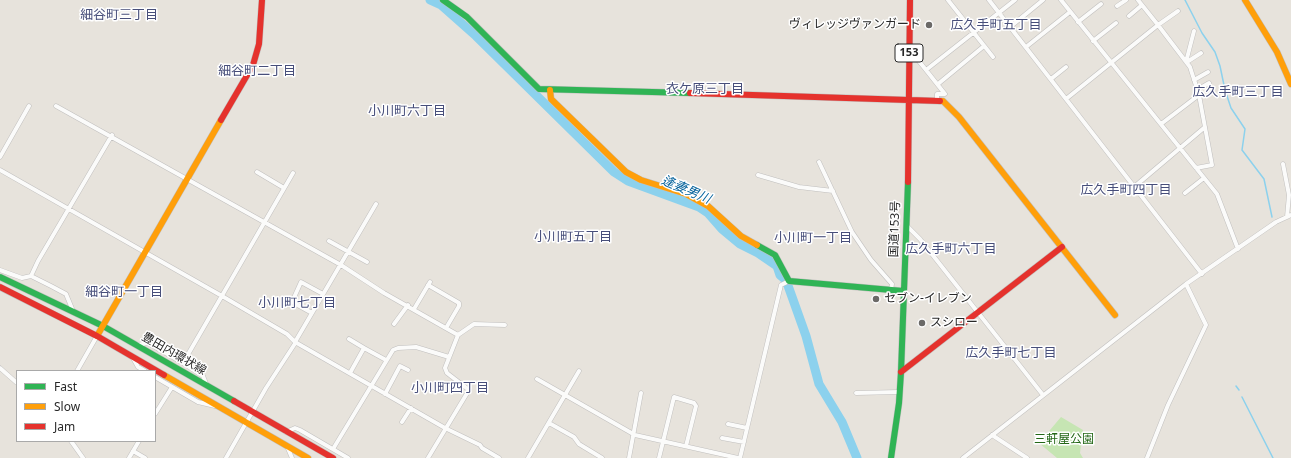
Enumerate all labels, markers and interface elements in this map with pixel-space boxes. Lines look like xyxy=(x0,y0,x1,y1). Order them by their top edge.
district label: 細谷町三丁目 xyxy=(80,7,158,23)
district label: 広久手町五丁目 xyxy=(951,17,1041,33)
place label: ヴィレッジヴァンガード xyxy=(789,18,921,32)
marker: ヴィレッジヴァンガード xyxy=(924,20,934,30)
road number: 153 xyxy=(895,44,923,62)
district label: 細谷町二丁目 xyxy=(218,63,296,79)
district label: 衣ケ原三丁目 xyxy=(666,81,744,97)
district label: 広久手町三丁目 xyxy=(1193,84,1283,100)
district label: 小川町六丁目 xyxy=(368,103,446,119)
water label: 逢妻男川 xyxy=(659,173,713,207)
district label: 広久手町四丁目 xyxy=(1081,182,1171,198)
street label: 国道153号 xyxy=(887,200,903,258)
district label: 小川町五丁目 xyxy=(534,229,612,245)
district label: 小川町一丁目 xyxy=(774,230,852,246)
district label: 広久手町六丁目 xyxy=(906,241,996,257)
district label: 細谷町一丁目 xyxy=(85,284,163,300)
place label: セブン-イレブン xyxy=(884,292,972,306)
marker: セブン-イレブン xyxy=(871,294,881,304)
district label: 小川町七丁目 xyxy=(258,295,336,311)
place label: スシロー xyxy=(930,316,978,330)
marker: スシロー xyxy=(917,318,927,328)
street label: 豊田内環状線 xyxy=(139,330,209,378)
district label: 広久手町七丁目 xyxy=(966,345,1056,361)
legend xyxy=(16,370,156,442)
text: Fast xyxy=(54,378,77,395)
district label: 小川町四丁目 xyxy=(411,380,489,396)
text: Slow xyxy=(54,398,80,415)
text: Jam xyxy=(54,418,75,435)
park label: 三軒屋公園 xyxy=(1034,433,1094,447)

